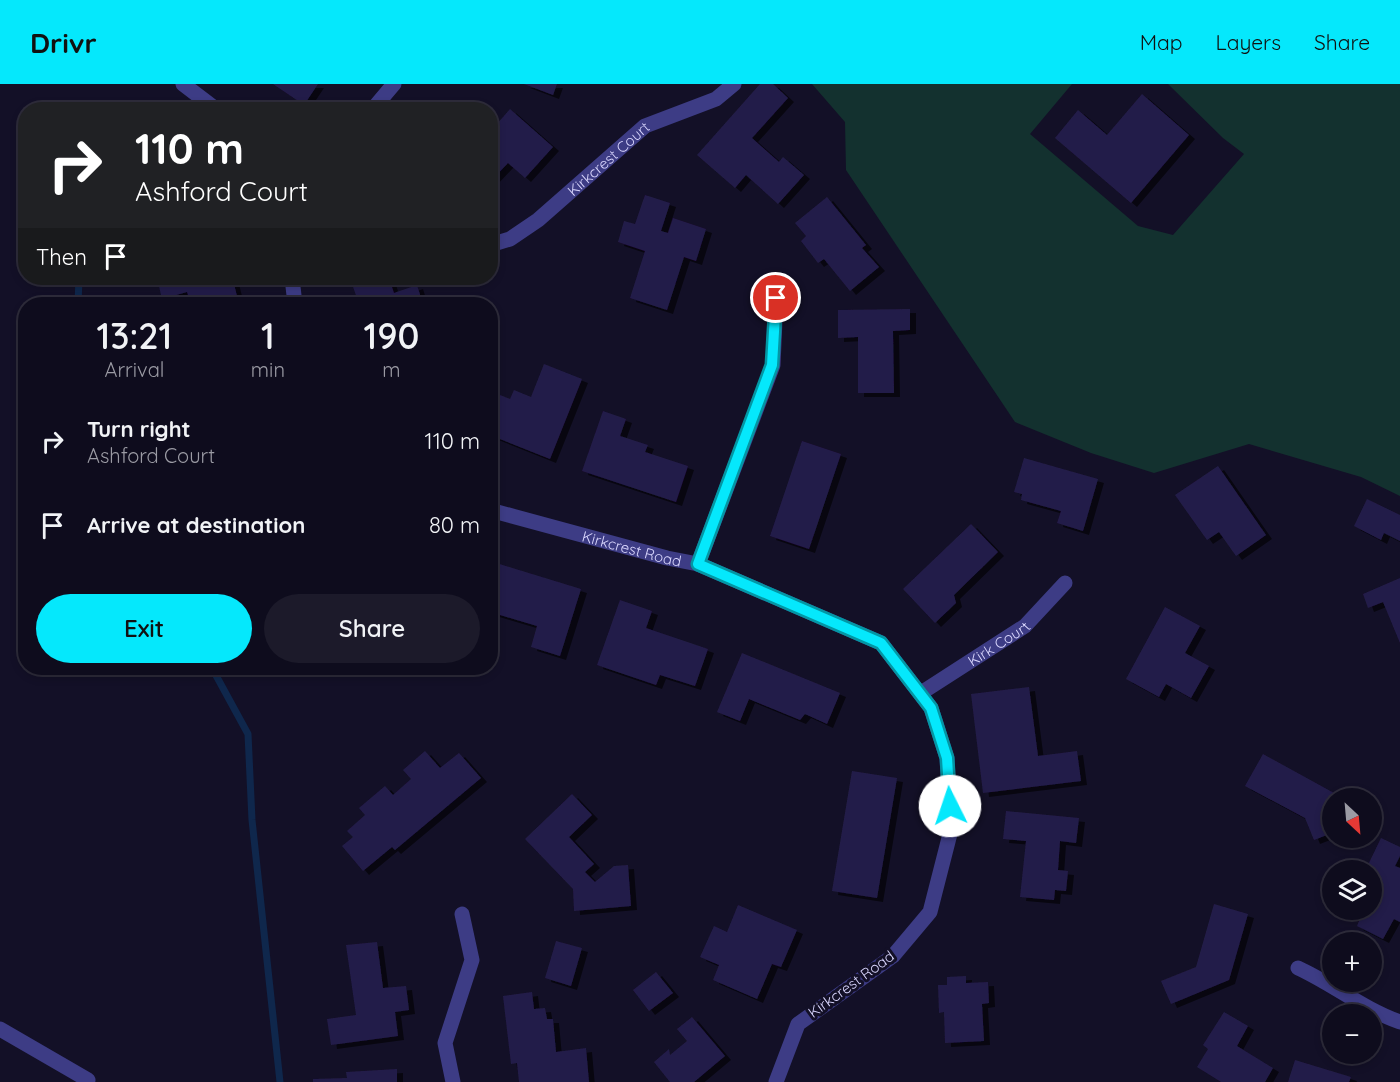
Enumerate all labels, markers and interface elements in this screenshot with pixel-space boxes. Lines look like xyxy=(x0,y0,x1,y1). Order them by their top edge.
text: Drivr xyxy=(30,25,97,60)
text: Map xyxy=(1140,29,1183,55)
text: Layers xyxy=(1216,29,1281,55)
text: Share xyxy=(1314,29,1370,55)
street label: Kirkcrest Court xyxy=(563,117,653,200)
text: 110 m xyxy=(135,122,244,175)
icon: right xyxy=(36,126,114,204)
text: Ashford Court xyxy=(135,174,308,208)
icon: arrive xyxy=(99,240,132,273)
text: Then xyxy=(36,243,87,271)
pin xyxy=(750,272,801,323)
icon: arrive xyxy=(759,281,792,314)
text: 13:21 xyxy=(97,313,172,358)
text: 1 xyxy=(261,313,275,358)
text: 190 xyxy=(363,313,419,358)
text: Arrival xyxy=(104,357,164,382)
text: min xyxy=(251,357,285,382)
text: m xyxy=(382,357,401,382)
text: Turn right xyxy=(87,415,191,443)
icon: right xyxy=(36,425,69,458)
text: 110 m xyxy=(425,427,480,455)
text: Ashford Court xyxy=(87,443,215,468)
icon: arrive xyxy=(36,509,69,542)
text: Arrive at destination xyxy=(87,511,305,539)
text: 80 m xyxy=(429,511,480,539)
street label: Kirkcrest Road xyxy=(580,526,683,570)
button: Exit xyxy=(36,594,252,663)
button: Share xyxy=(264,594,480,663)
street label: Kirk Court xyxy=(964,617,1034,670)
position arrow xyxy=(918,774,982,838)
north arrow xyxy=(1322,788,1382,848)
map controls xyxy=(1322,788,1382,1064)
button: layers xyxy=(1322,860,1382,920)
button: + xyxy=(1322,932,1382,992)
street label: Kirkcrest Road xyxy=(804,946,898,1022)
button: − xyxy=(1322,1004,1382,1064)

